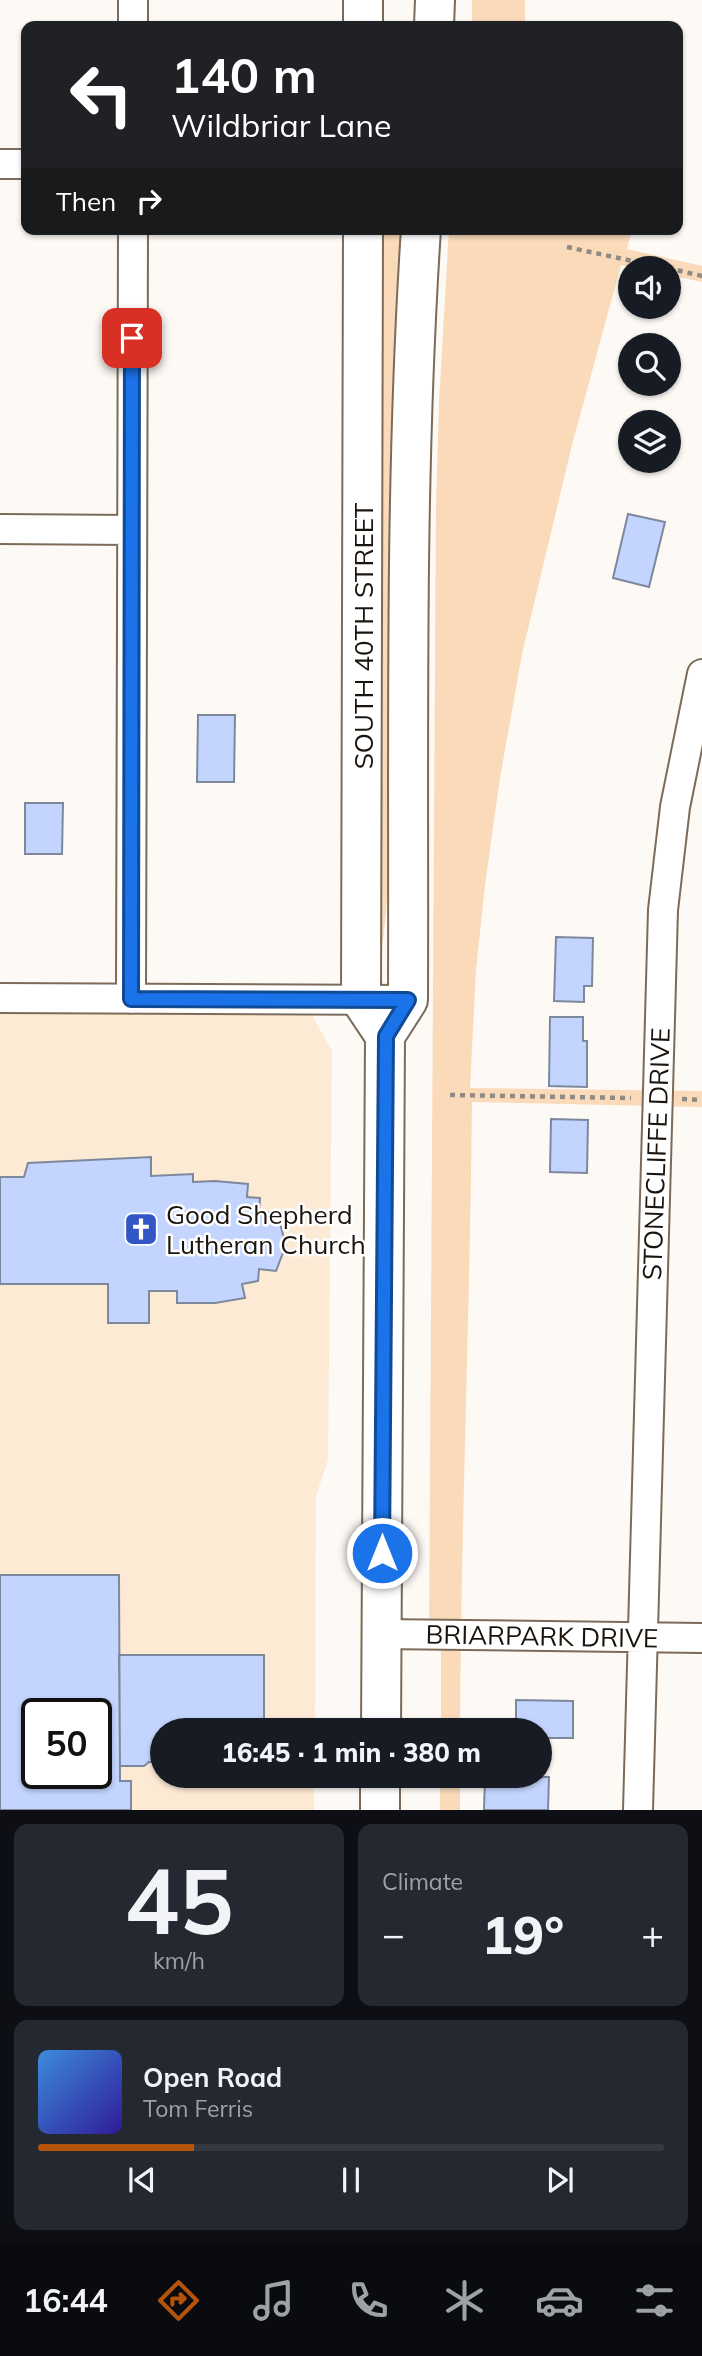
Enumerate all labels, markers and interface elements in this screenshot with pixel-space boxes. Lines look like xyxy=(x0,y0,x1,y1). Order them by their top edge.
text: 140 m xyxy=(171,44,317,105)
icon: left xyxy=(56,49,147,140)
text: Wildbriar Lane xyxy=(171,105,391,145)
icon: right xyxy=(130,182,168,220)
text: Then xyxy=(56,185,116,218)
map controls xyxy=(618,256,681,473)
button: sound xyxy=(618,256,681,319)
pin xyxy=(102,308,162,368)
icon: arrive xyxy=(113,319,151,357)
button: search xyxy=(618,333,681,396)
button: layers xyxy=(618,410,681,473)
street label: SOUTH 40TH STREET xyxy=(347,502,380,769)
street label: STONECLIFFE DRIVE xyxy=(635,1027,677,1281)
place label: Good Shepherd Lutheran Church xyxy=(166,1198,366,1261)
church icon: Good Shepherd Lutheran Church xyxy=(122,1210,160,1248)
position arrow xyxy=(345,1516,419,1590)
street label: BRIARPARK DRIVE xyxy=(425,1617,659,1655)
speed limit sign: 50 xyxy=(21,1698,112,1789)
text: 16:45 · 1 min · 380 m xyxy=(221,1736,481,1769)
text: 45 xyxy=(124,1843,234,1957)
text: Climate xyxy=(382,1867,463,1896)
text: 19° xyxy=(482,1902,564,1967)
text: − xyxy=(382,1910,405,1958)
text: + xyxy=(641,1910,664,1958)
text: km/h xyxy=(153,1946,205,1975)
text: Open Road xyxy=(143,2061,282,2094)
text: Tom Ferris xyxy=(143,2094,253,2123)
icon: previous xyxy=(123,2161,161,2199)
icon: pause xyxy=(332,2161,370,2199)
icon: next xyxy=(541,2161,579,2199)
icon: directions xyxy=(154,2276,203,2325)
icon: music xyxy=(249,2276,298,2325)
icon: phone xyxy=(344,2276,393,2325)
icon: climate xyxy=(440,2276,489,2325)
icon: car xyxy=(535,2276,584,2325)
icon: filters xyxy=(630,2276,679,2325)
text: 16:44 xyxy=(23,2280,108,2320)

